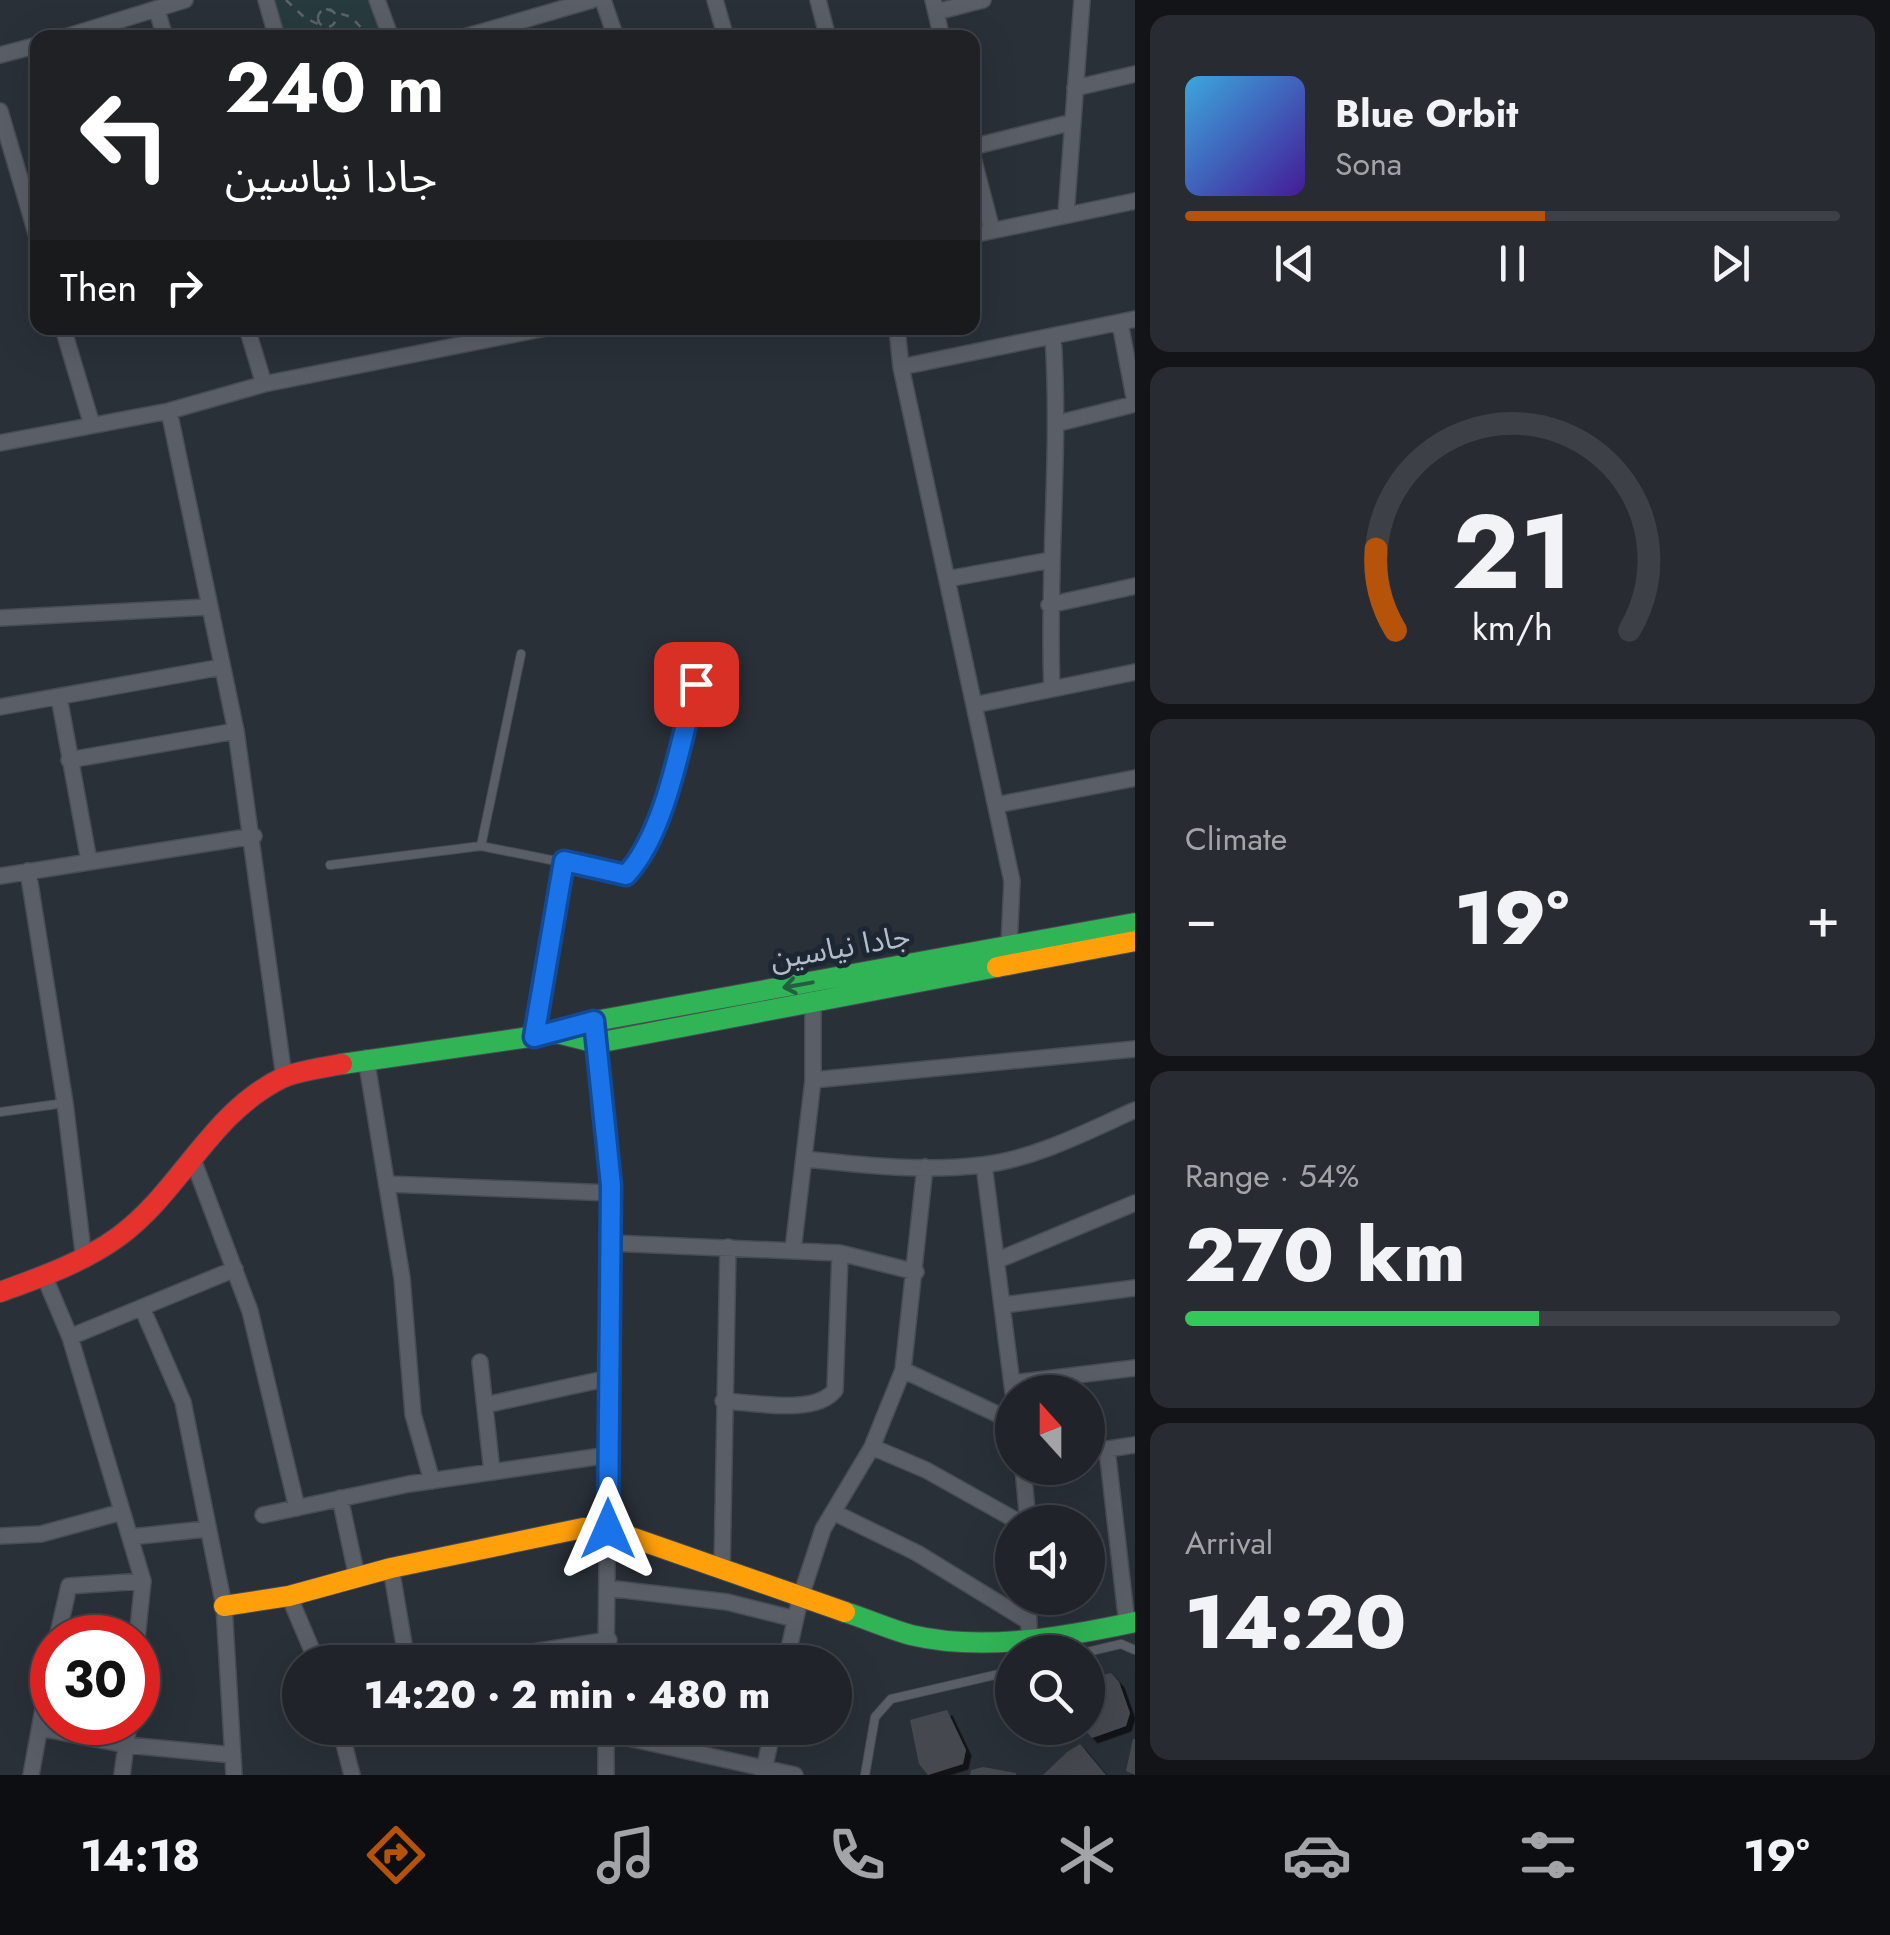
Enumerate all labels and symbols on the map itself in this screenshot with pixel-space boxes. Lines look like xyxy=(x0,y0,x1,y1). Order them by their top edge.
pin xyxy=(654,642,739,727)
street label: جادا نیاسین xyxy=(767,914,913,980)
one-way arrow xyxy=(782,976,815,995)
north arrow xyxy=(995,1375,1105,1485)
position arrow xyxy=(556,1477,660,1581)
speed limit sign: 30 xyxy=(30,1615,160,1745)

